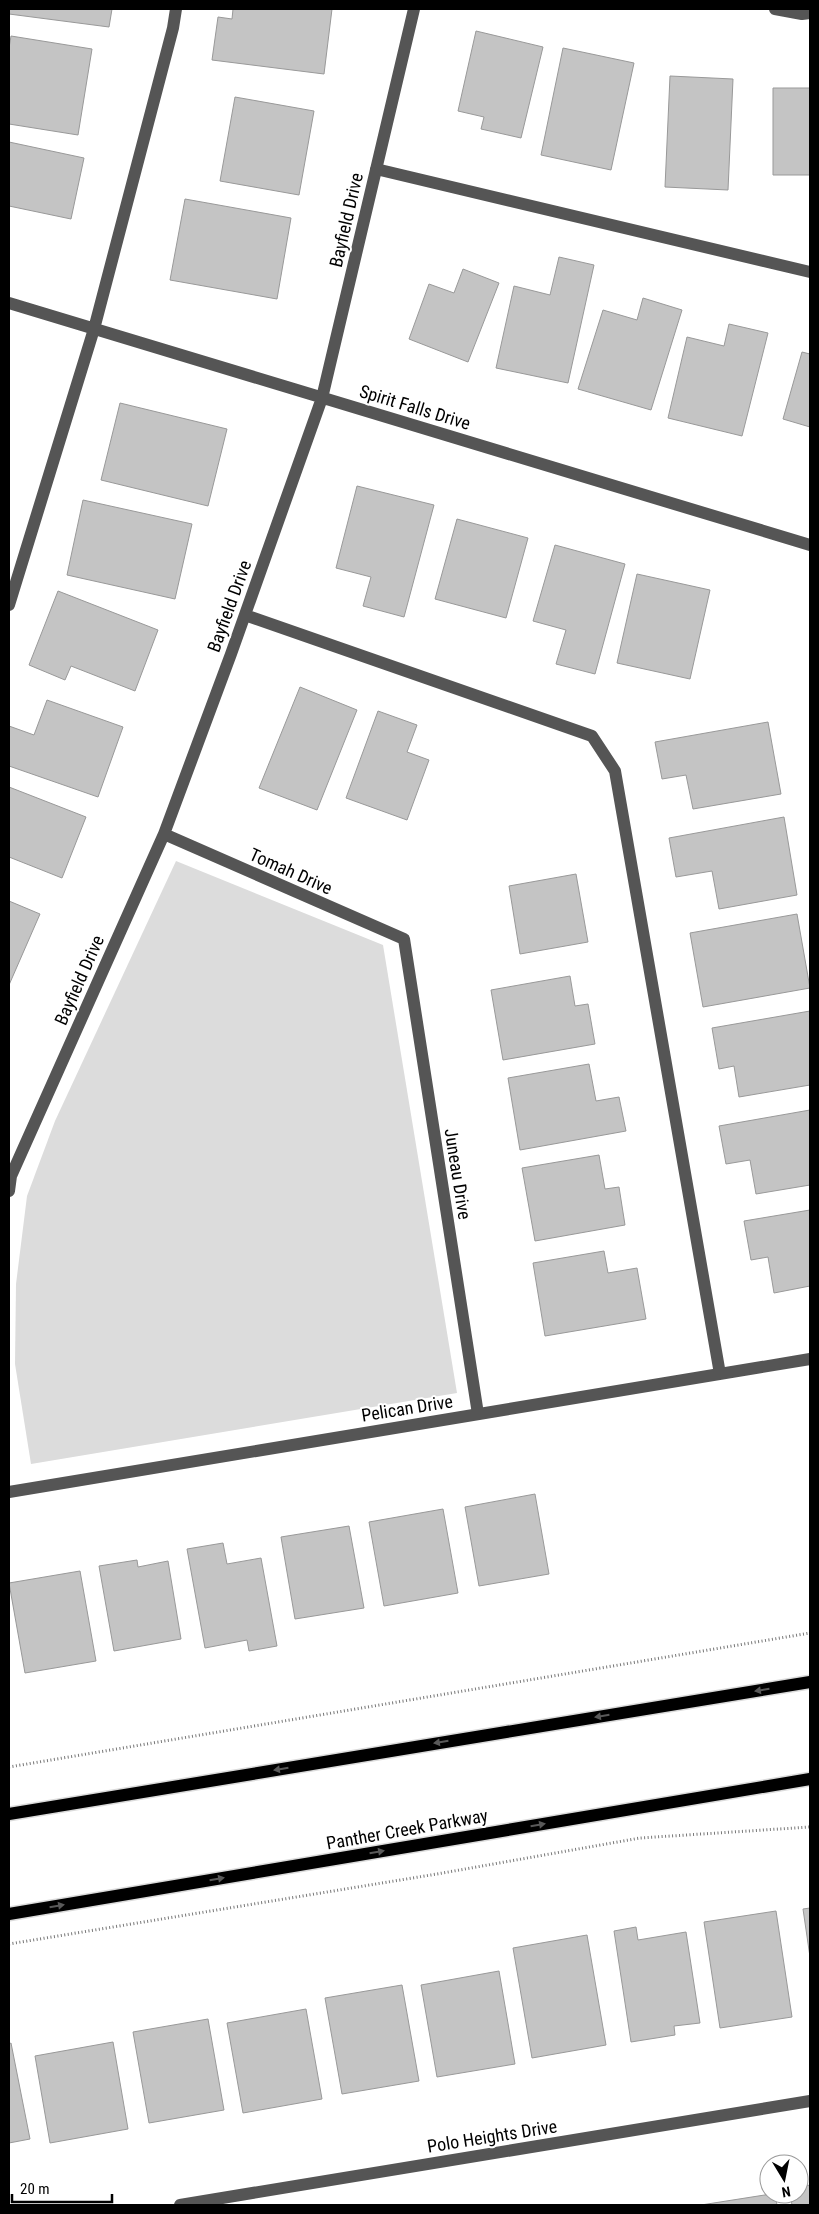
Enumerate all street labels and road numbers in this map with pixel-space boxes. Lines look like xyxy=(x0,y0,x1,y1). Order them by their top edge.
street label: Bayfield Drive xyxy=(325,171,367,269)
street label: Spirit Falls Drive xyxy=(357,380,473,434)
street label: Bayfield Drive xyxy=(203,557,255,655)
street label: Tomah Drive xyxy=(246,843,336,899)
street label: Bayfield Drive xyxy=(50,932,108,1028)
street label: Juneau Drive xyxy=(440,1127,476,1221)
street label: Pelican Drive xyxy=(360,1390,454,1426)
street label: Panther Creek Parkway xyxy=(325,1804,490,1854)
street label: Polo Heights Drive xyxy=(426,2115,558,2157)

